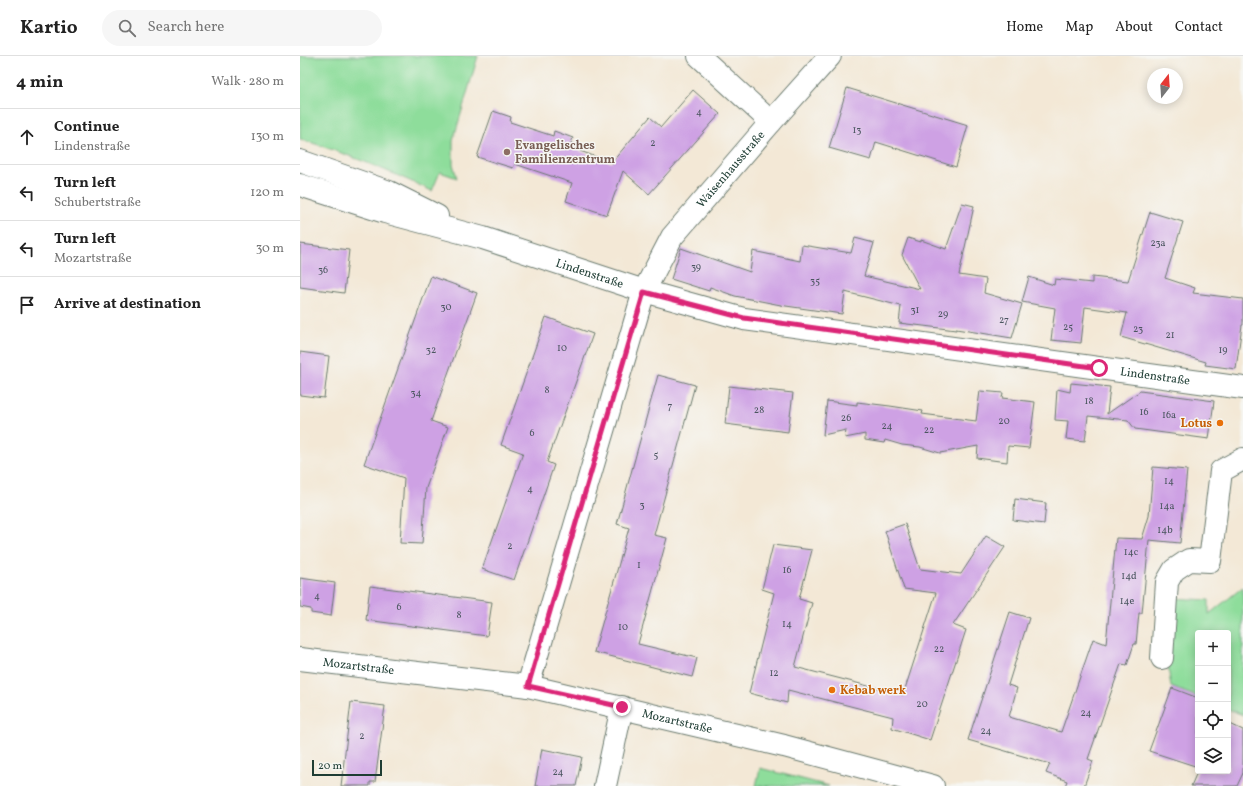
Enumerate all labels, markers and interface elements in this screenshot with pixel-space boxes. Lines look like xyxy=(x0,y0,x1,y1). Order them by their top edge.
search box xyxy=(102,10,382,46)
text: Kartio xyxy=(20,15,78,41)
icon: search xyxy=(116,17,138,39)
text: Search here xyxy=(148,17,224,38)
text: Home xyxy=(1006,18,1043,37)
text: Map xyxy=(1065,18,1093,37)
text: About xyxy=(1115,18,1153,37)
text: Contact xyxy=(1175,18,1223,37)
north arrow xyxy=(1147,68,1183,104)
text: 4 min xyxy=(16,71,63,94)
text: Walk · 280 m xyxy=(211,73,284,91)
house number: 4 xyxy=(696,105,702,119)
text: Continue xyxy=(54,117,119,138)
house number: 13 xyxy=(852,123,862,137)
icon: ahead xyxy=(16,126,38,148)
text: 130 m xyxy=(251,128,284,146)
street label: Waisenhausstraße xyxy=(693,128,769,212)
house number: 2 xyxy=(650,136,656,150)
text: Lindenstraße xyxy=(54,138,130,156)
place label: Evangelisches Familienzentrum xyxy=(515,138,616,168)
marker: Evangelisches Familienzentrum xyxy=(502,147,512,157)
text: Turn left xyxy=(54,173,116,194)
icon: left xyxy=(16,182,38,204)
text: 120 m xyxy=(250,184,284,202)
text: Schubertstraße xyxy=(54,194,141,212)
text: Turn left xyxy=(54,229,116,250)
house number: 23a xyxy=(1150,236,1166,250)
icon: left xyxy=(16,238,38,260)
text: 30 m xyxy=(256,240,284,258)
text: Mozartstraße xyxy=(54,250,132,268)
street label: Lindenstraße xyxy=(554,255,626,293)
house number: 39 xyxy=(691,260,701,274)
house number: 36 xyxy=(318,263,328,277)
house number: 35 xyxy=(810,274,820,288)
icon: arrive xyxy=(16,294,38,316)
text: Arrive at destination xyxy=(54,294,201,315)
house number: 30 xyxy=(441,300,451,314)
house number: 31 xyxy=(910,303,920,317)
house number: 29 xyxy=(938,307,948,321)
house number: 27 xyxy=(999,313,1009,327)
house number: 25 xyxy=(1063,320,1073,334)
house number: 23 xyxy=(1133,322,1143,336)
house number: 21 xyxy=(1165,328,1175,342)
house number: 10 xyxy=(557,341,567,355)
house number: 32 xyxy=(426,343,436,357)
house number: 19 xyxy=(1218,343,1228,357)
route start xyxy=(1090,359,1108,377)
street label: Lindenstraße xyxy=(1119,364,1191,390)
house number: 8 xyxy=(544,383,550,397)
house number: 34 xyxy=(410,386,422,400)
house number: 18 xyxy=(1085,394,1093,408)
house number: 7 xyxy=(668,399,673,413)
house number: 28 xyxy=(754,403,764,417)
house number: 16 xyxy=(1140,405,1148,419)
house number: 16a xyxy=(1162,408,1176,422)
house number: 26 xyxy=(841,411,851,425)
house number: 20 xyxy=(998,414,1010,428)
place label: Lotus xyxy=(1181,416,1212,432)
marker: Lotus xyxy=(1215,418,1225,428)
house number: 24 xyxy=(881,419,893,433)
house number: 22 xyxy=(924,423,934,437)
house number: 6 xyxy=(529,426,535,440)
house number: 5 xyxy=(654,448,659,462)
house number: 14 xyxy=(1164,474,1174,488)
house number: 4 xyxy=(527,482,533,496)
house number: 3 xyxy=(639,498,645,512)
house number: 14a xyxy=(1160,499,1174,513)
house number: 14b xyxy=(1157,523,1173,537)
house number: 2 xyxy=(507,539,513,553)
house number: 14c xyxy=(1124,545,1139,559)
house number: 1 xyxy=(637,558,641,572)
house number: 16 xyxy=(783,563,791,577)
house number: 14d xyxy=(1121,569,1137,583)
house number: 4 xyxy=(314,589,320,603)
house number: 14e xyxy=(1120,594,1135,608)
house number: 6 xyxy=(396,600,402,614)
house number: 8 xyxy=(456,608,462,622)
house number: 14 xyxy=(782,617,792,631)
house number: 10 xyxy=(618,620,628,634)
map controls xyxy=(1195,630,1231,774)
button: + xyxy=(1195,630,1231,666)
house number: 22 xyxy=(934,642,944,656)
street label: Mozartstraße xyxy=(322,655,395,679)
house number: 12 xyxy=(769,666,779,680)
button: − xyxy=(1195,666,1231,702)
place label: Kebab werk xyxy=(840,683,907,699)
marker: Kebab werk xyxy=(827,685,837,695)
house number: 20 xyxy=(916,697,928,711)
route end xyxy=(613,698,631,716)
button: locate xyxy=(1195,702,1231,738)
street label: Mozartstraße xyxy=(640,706,714,738)
house number: 24 xyxy=(1080,706,1092,720)
house number: 24 xyxy=(980,724,992,738)
house number: 2 xyxy=(359,729,365,743)
button: layers xyxy=(1195,738,1231,774)
scale bar xyxy=(312,758,382,777)
text: 20 m xyxy=(318,759,342,774)
house number: 24 xyxy=(552,765,564,779)

